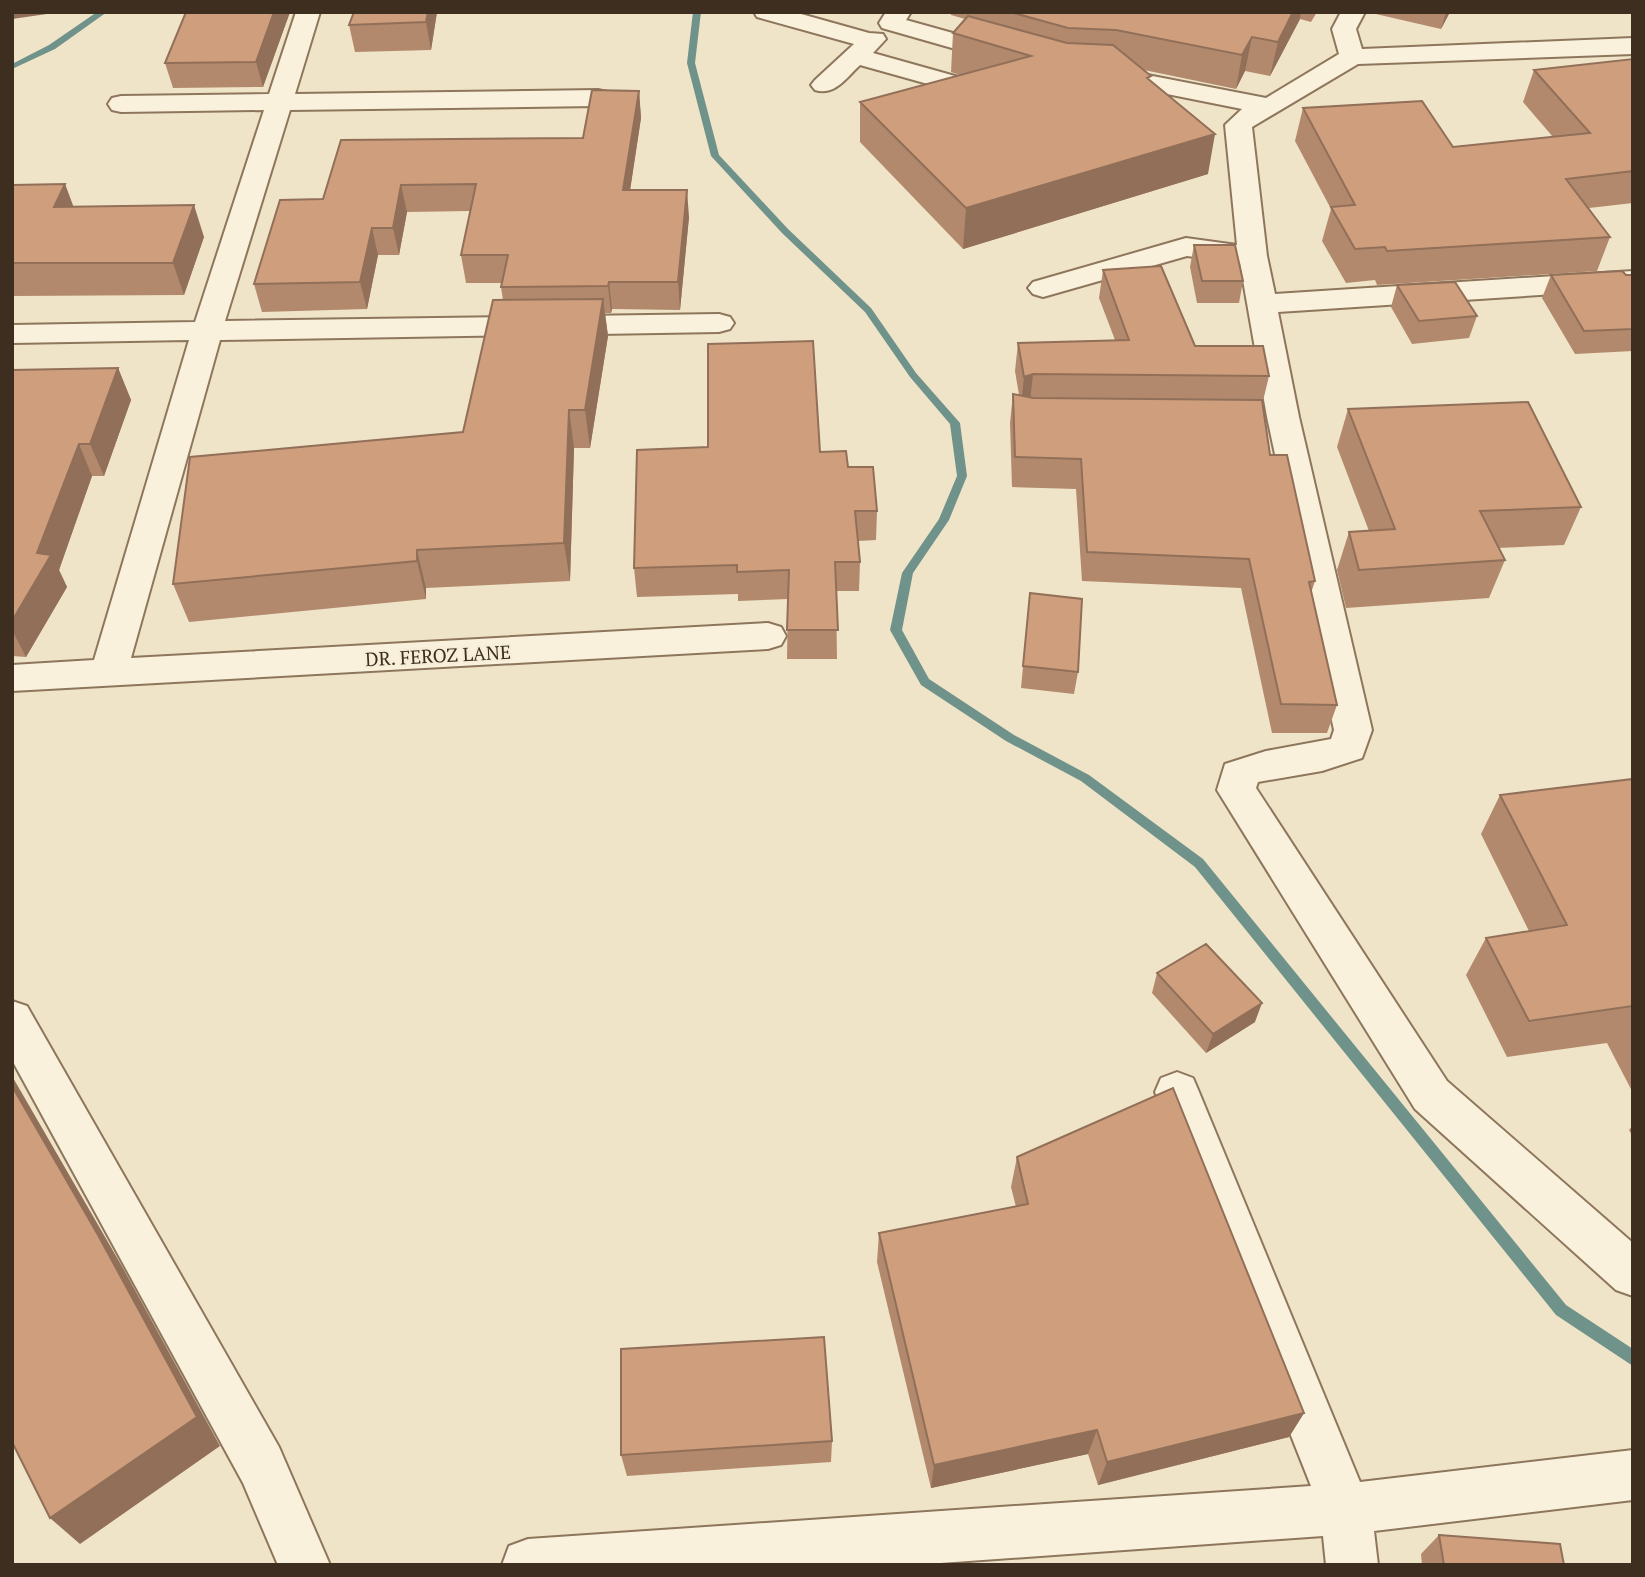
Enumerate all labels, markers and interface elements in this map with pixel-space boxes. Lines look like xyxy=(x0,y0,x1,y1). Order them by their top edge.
street label: DR. FEROZ LANE xyxy=(365,639,511,671)

